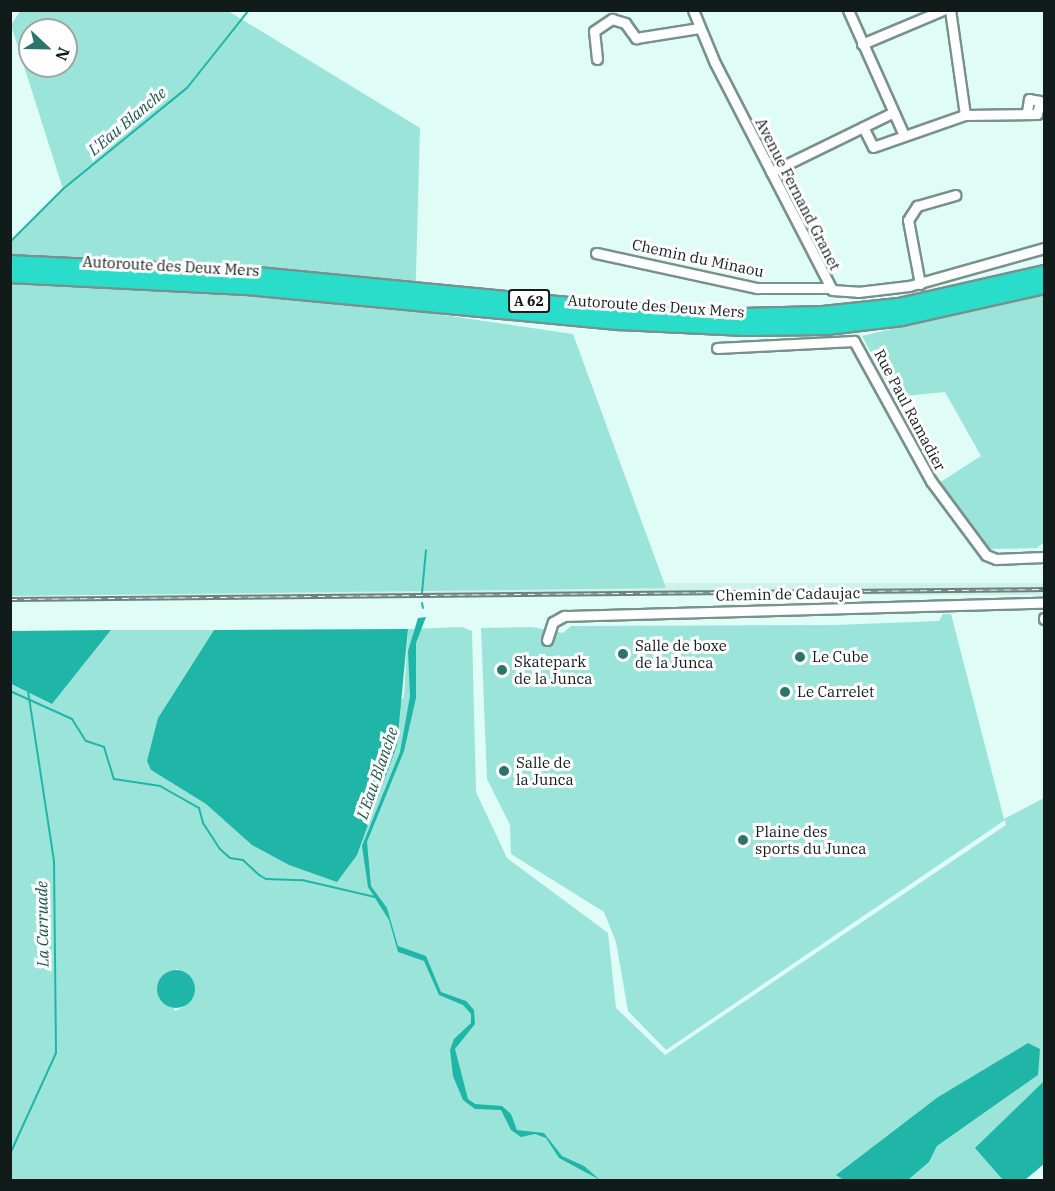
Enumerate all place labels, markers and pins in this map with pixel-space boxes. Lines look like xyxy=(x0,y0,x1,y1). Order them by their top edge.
place label: Salle de boxe de la Junca xyxy=(635,636,727,671)
marker: Salle de boxe de la Junca xyxy=(616,647,630,661)
place label: Le Cube xyxy=(812,648,869,666)
marker: Le Cube xyxy=(793,650,807,664)
place label: Skatepark de la Junca xyxy=(514,652,592,687)
marker: Skatepark de la Junca xyxy=(495,663,509,677)
place label: Le Carrelet xyxy=(797,683,874,701)
marker: Le Carrelet xyxy=(778,685,792,699)
place label: Salle de la Junca xyxy=(516,753,574,788)
marker: Salle de la Junca xyxy=(497,764,511,778)
place label: Plaine des sports du Junca xyxy=(755,822,866,857)
marker: Plaine des sports du Junca xyxy=(736,833,750,847)

